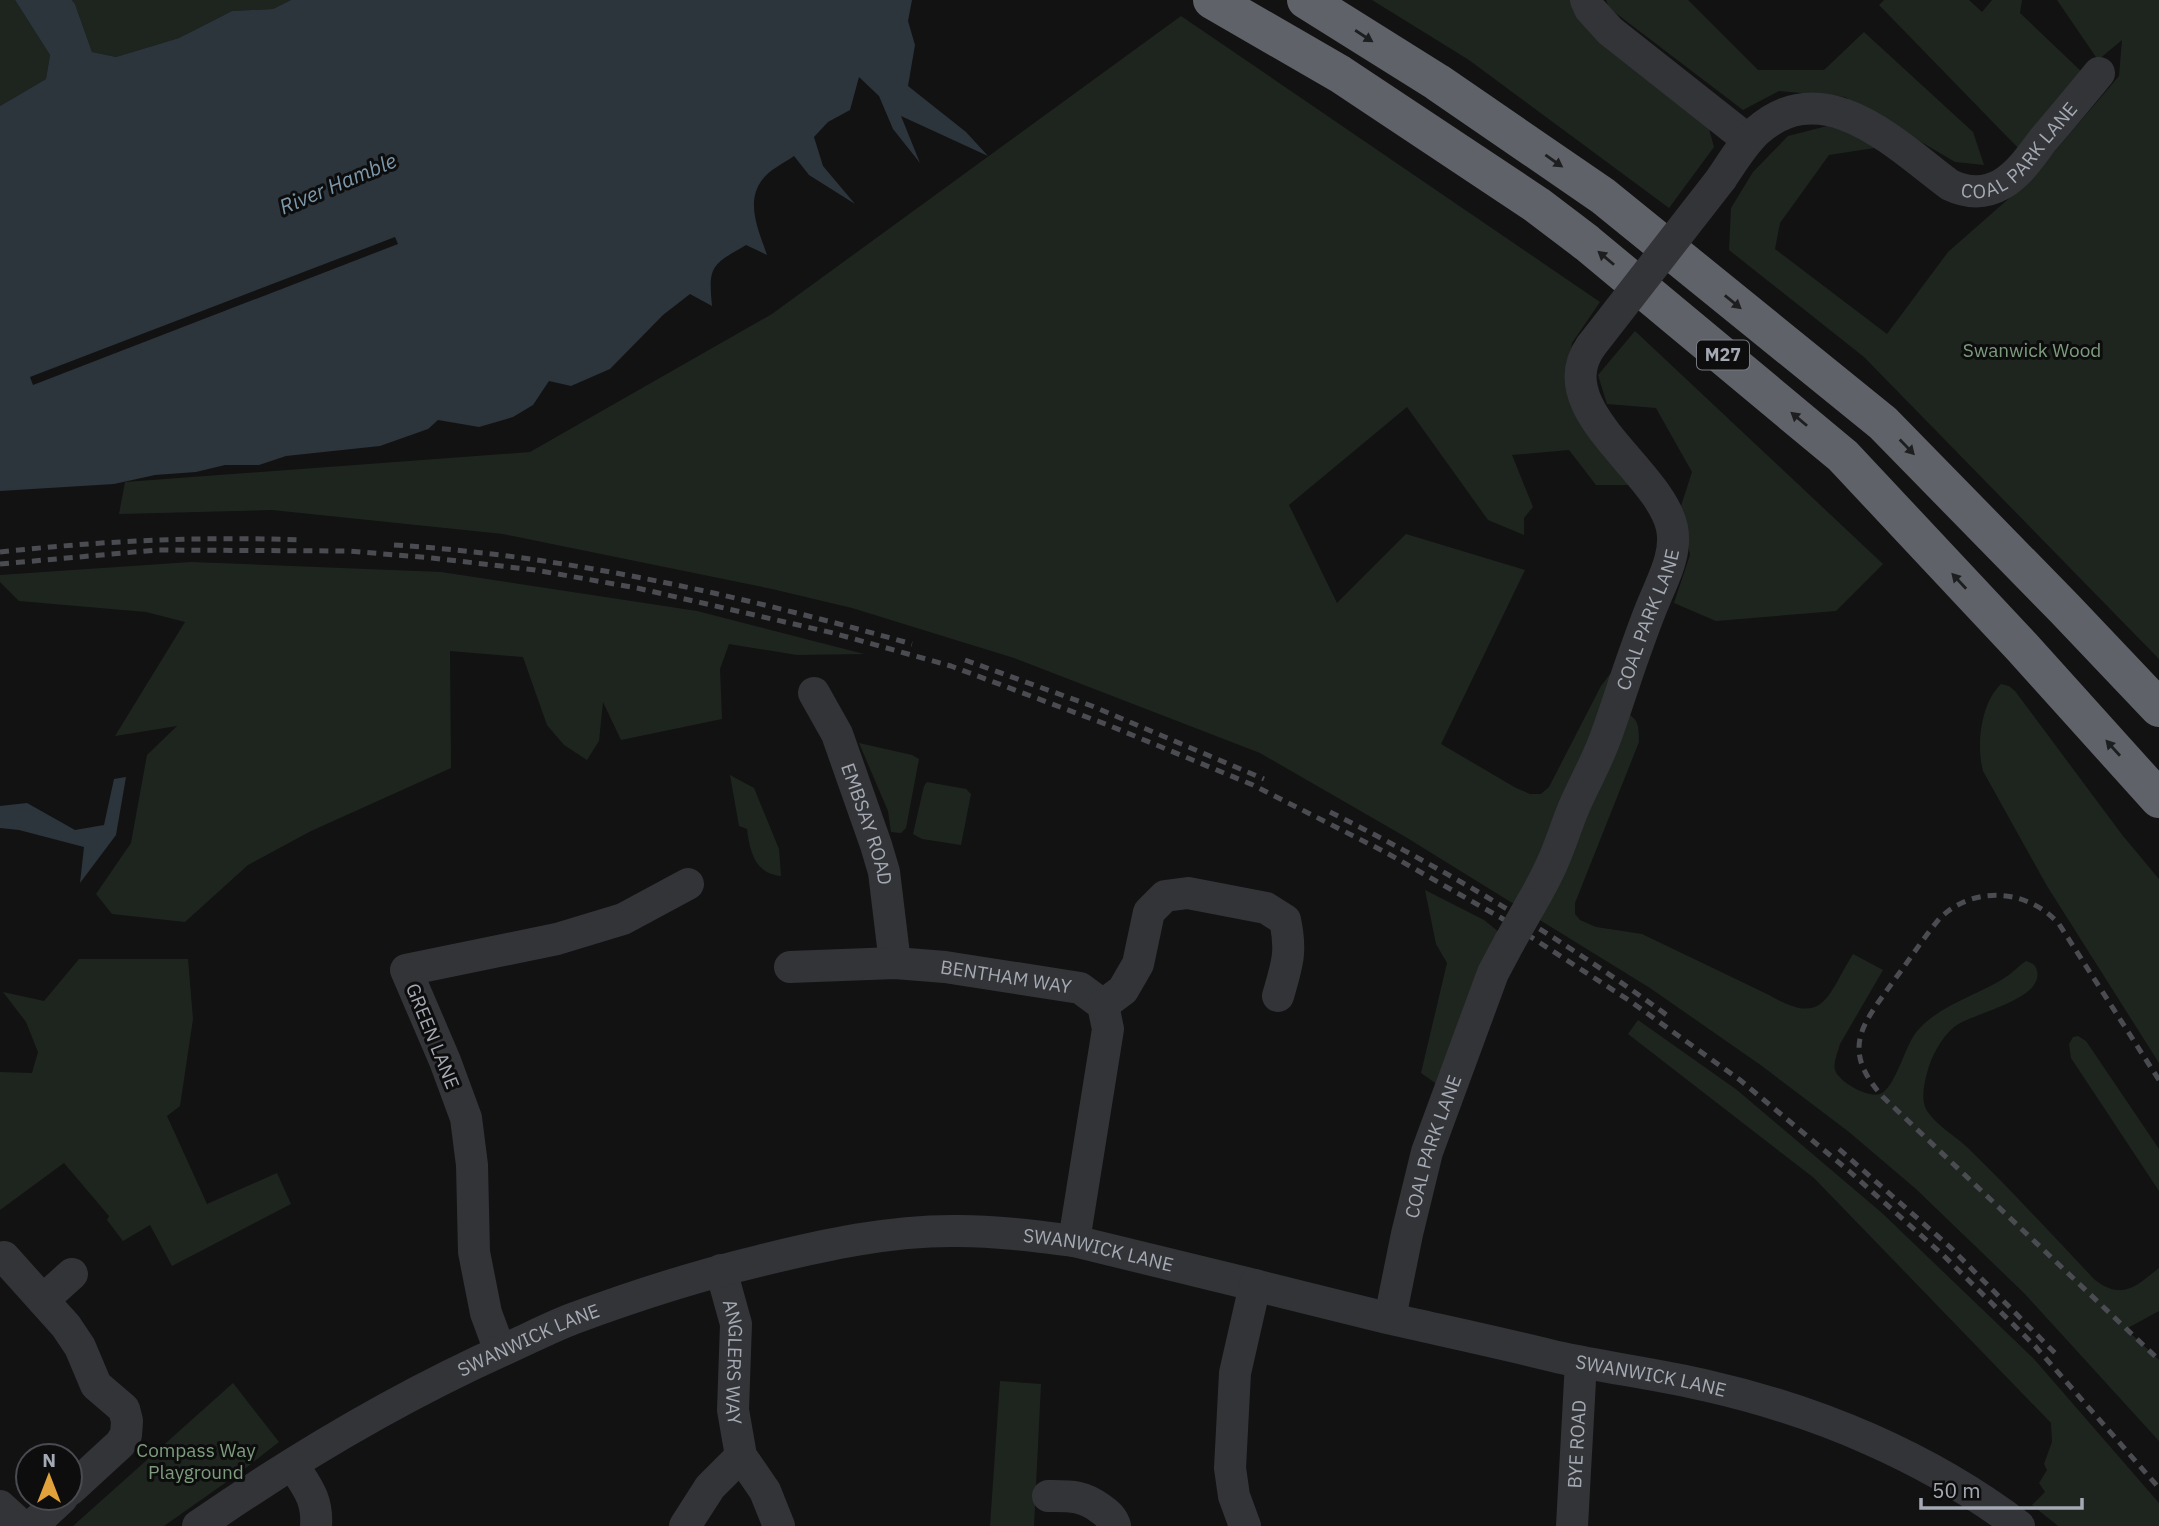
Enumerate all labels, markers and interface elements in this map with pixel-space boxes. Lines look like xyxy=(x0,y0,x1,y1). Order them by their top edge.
one-way arrow xyxy=(1355,29,1374,42)
street label: COAL PARK LANE xyxy=(1959,97,2082,204)
water label: River Hamble xyxy=(275,146,401,220)
one-way arrow xyxy=(1545,154,1563,168)
one-way arrow xyxy=(1597,251,1614,266)
one-way arrow xyxy=(1723,294,1741,309)
park label: Swanwick Wood xyxy=(1963,338,2101,362)
road number: M27 xyxy=(1697,340,1749,370)
one-way arrow xyxy=(1791,412,1809,427)
one-way arrow xyxy=(1899,438,1915,455)
street label: COAL PARK LANE xyxy=(1611,547,1684,693)
one-way arrow xyxy=(1952,573,1968,590)
one-way arrow xyxy=(2105,739,2121,757)
street label: EMBSAY ROAD xyxy=(836,760,897,886)
street label: BENTHAM WAY xyxy=(939,954,1074,999)
street label: GREEN LANE xyxy=(401,980,465,1092)
street label: COAL PARK LANE xyxy=(1399,1071,1466,1221)
street label: SWANWICK LANE xyxy=(1022,1223,1176,1277)
street label: ANGLERS WAY xyxy=(718,1296,748,1428)
street label: SWANWICK LANE xyxy=(453,1298,603,1382)
street label: SWANWICK LANE xyxy=(1574,1349,1729,1402)
street label: BYE ROAD xyxy=(1562,1399,1591,1489)
park label: Compass Way Playground xyxy=(136,1438,256,1484)
north arrow xyxy=(14,1442,84,1512)
text: N xyxy=(42,1448,56,1472)
scale bar xyxy=(1921,1466,2082,1510)
text: 50 m xyxy=(1932,1476,1981,1504)

